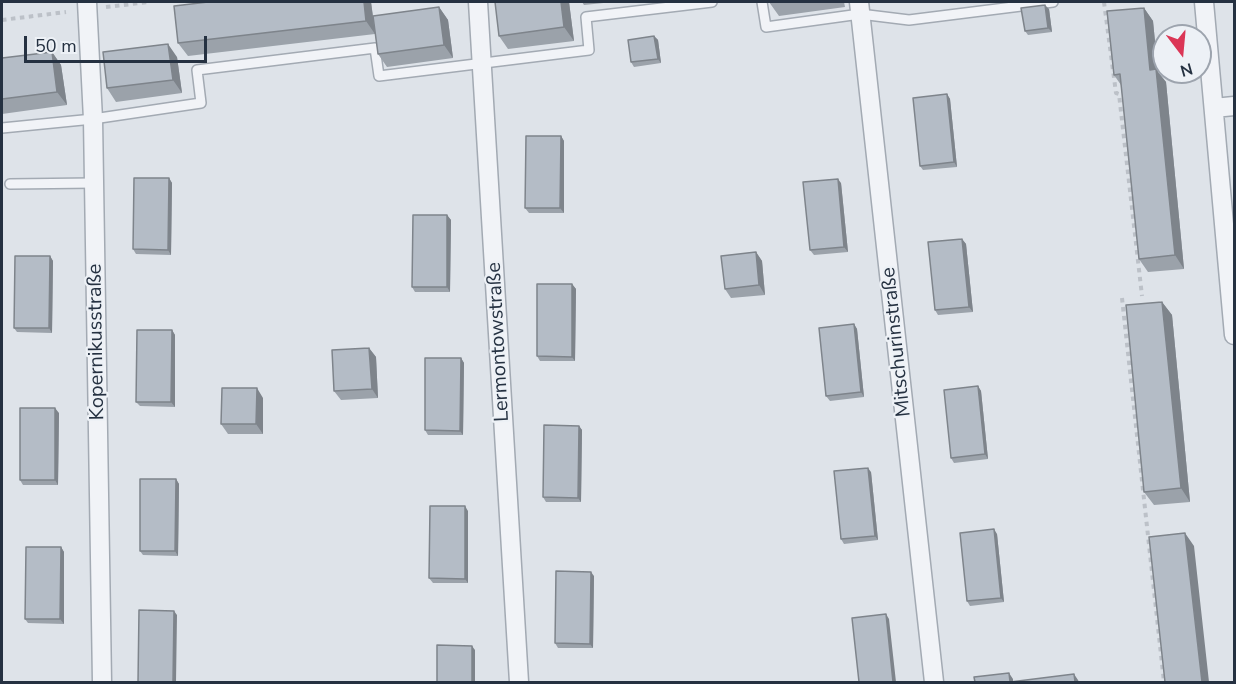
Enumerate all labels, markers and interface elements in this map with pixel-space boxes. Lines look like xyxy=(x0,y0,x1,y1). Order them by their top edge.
scale bar xyxy=(27,24,210,62)
north arrow xyxy=(1152,24,1212,84)
text: 50 m xyxy=(35,34,77,58)
text: N xyxy=(1178,57,1195,82)
street label: Lermontowstraße xyxy=(483,262,515,422)
street label: Kopernikusstraße xyxy=(84,263,110,421)
street label: Mitschurinstraße xyxy=(877,266,917,418)

